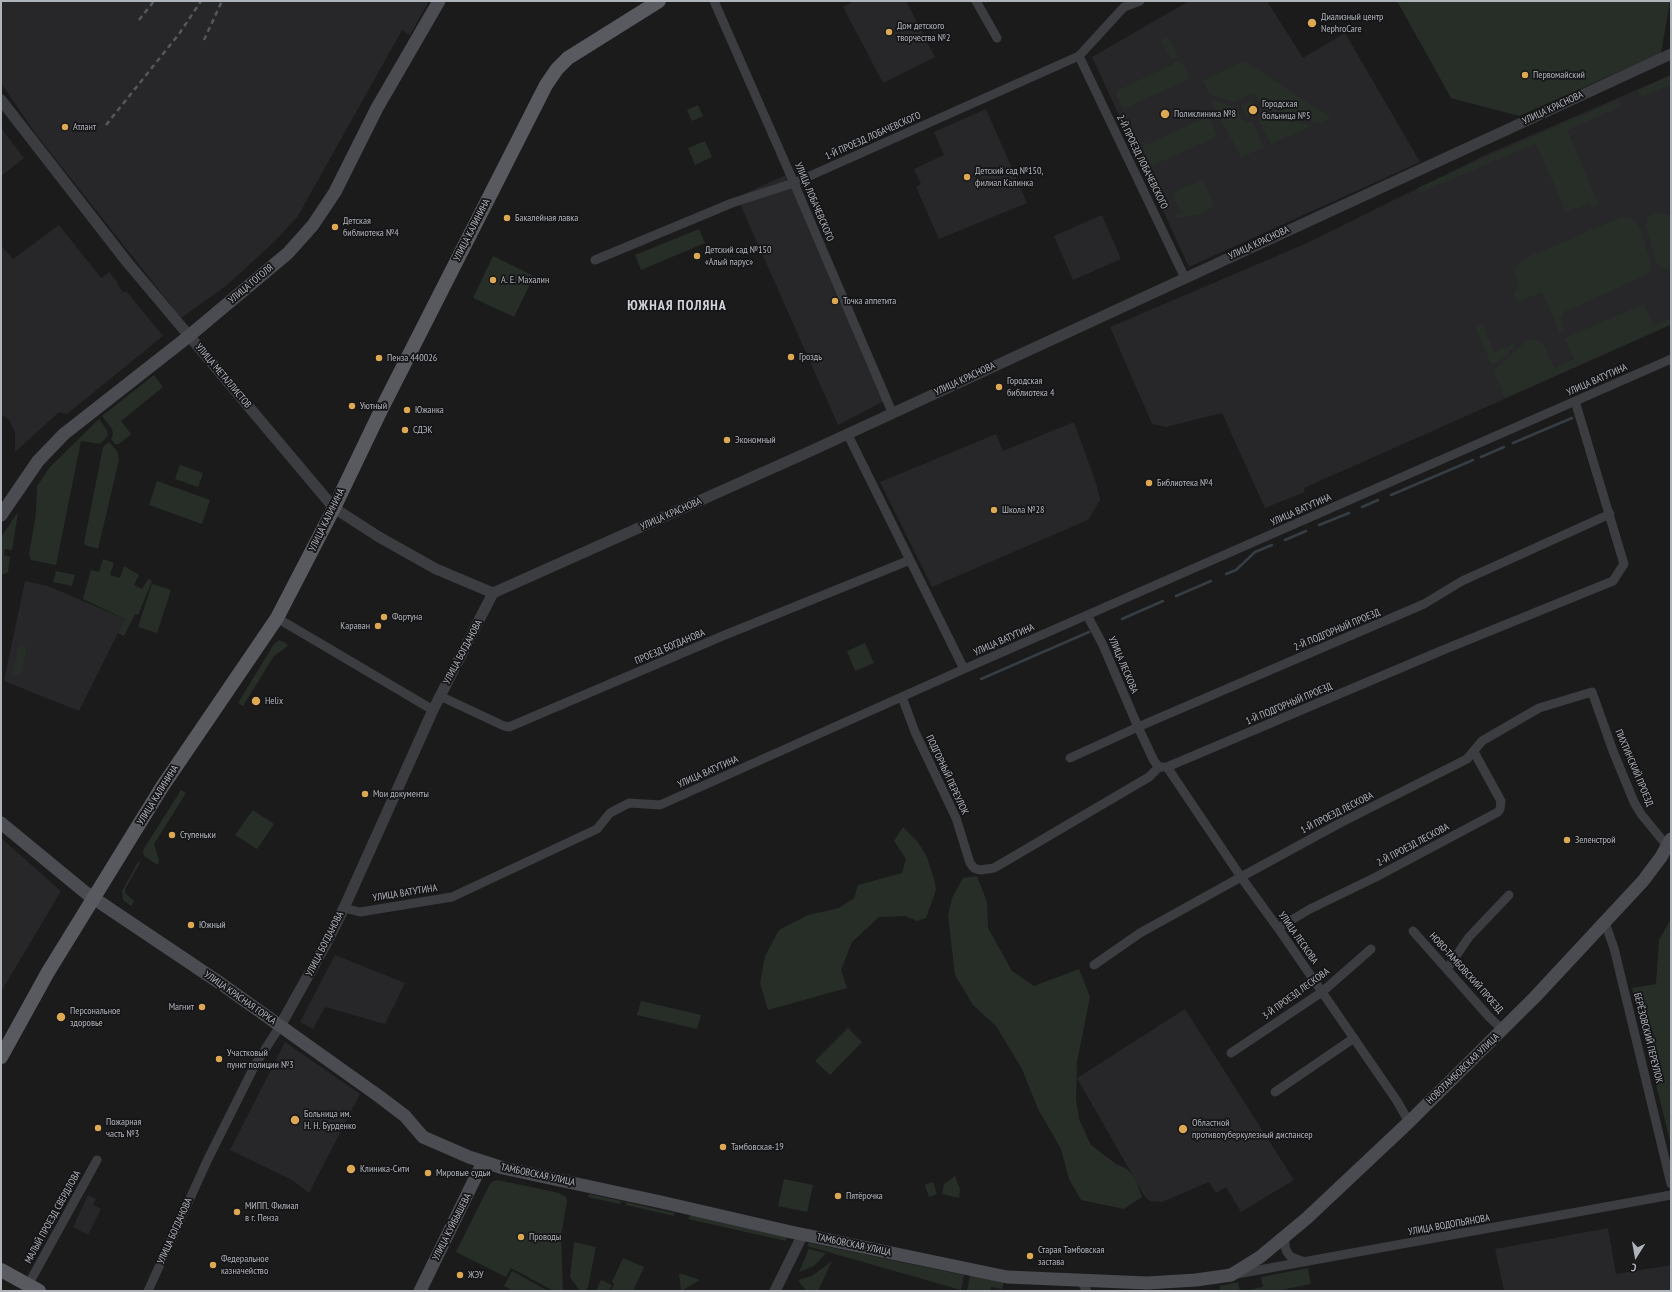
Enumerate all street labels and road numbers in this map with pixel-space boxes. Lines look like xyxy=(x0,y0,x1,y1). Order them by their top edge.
street label: УЛИЦА КРАСНОВА xyxy=(1521,89,1585,127)
street label: 1-Й ПРОЕЗД ЛОБАЧЕВСКОГО xyxy=(823,109,923,163)
street label: 2-Й ПРОЕЗД ЛОБАЧЕВСКОГО xyxy=(1114,113,1170,211)
street label: УЛИЦА ЛОБАЧЕВСКОГО xyxy=(792,161,836,243)
street label: УЛИЦА КАЛИНИНА xyxy=(451,197,493,263)
street label: УЛИЦА КРАСНОВА xyxy=(1227,224,1291,262)
street label: УЛИЦА ГОГОЛЯ xyxy=(226,262,276,306)
street label: УЛИЦА МЕТАЛЛИСТОВ xyxy=(193,341,253,411)
street label: УЛИЦА КРАСНОВА xyxy=(933,360,997,398)
street label: УЛИЦА ВАТУТИНА xyxy=(1565,361,1629,399)
street label: УЛИЦА КАЛИНИНА xyxy=(307,487,347,553)
street label: УЛИЦА ВАТУТИНА xyxy=(1269,491,1333,529)
street label: УЛИЦА КРАСНОВА xyxy=(639,495,703,533)
street label: 2-Й ПОДГОРНЫЙ ПРОЕЗД xyxy=(1292,606,1382,654)
street label: УЛИЦА БОГДАНОВА xyxy=(441,618,485,686)
street label: УЛИЦА ВАТУТИНА xyxy=(972,621,1036,659)
street label: ПРОЕЗД БОГДАНОВА xyxy=(633,627,707,667)
street label: УЛИЦА ЛЕСКОВА xyxy=(1106,635,1140,695)
street label: 1-Й ПОДГОРНЫЙ ПРОЕЗД xyxy=(1244,680,1334,728)
street label: ПИХТИНСКИЙ ПРОЕЗД xyxy=(1612,728,1656,808)
street label: ПОДГОРНЫЙ ПЕРЕУЛОК xyxy=(923,733,971,817)
street label: УЛИЦА ВАТУТИНА xyxy=(676,753,740,791)
street label: УЛИЦА КАЛИНИНА xyxy=(135,763,181,827)
street label: 1-Й ПРОЕЗД ЛЕСКОВА xyxy=(1299,790,1375,836)
street label: 2-Й ПРОЕЗД ЛЕСКОВА xyxy=(1375,821,1451,869)
street label: УЛИЦА ВАТУТИНА xyxy=(372,882,438,904)
street label: УЛИЦА БОГДАНОВА xyxy=(304,910,346,978)
street label: УЛИЦА ЛЕСКОВА xyxy=(1276,910,1320,966)
street label: НОВО-ТАМБОВСКИЙ ПРОЕЗД xyxy=(1427,930,1505,1016)
street label: 3-Й ПРОЕЗД ЛЕСКОВА xyxy=(1260,966,1332,1022)
street label: УЛИЦА КРАСНАЯ ГОРКА xyxy=(202,969,278,1027)
street label: БЕРЁЗОВСКИЙ ПЕРЕУЛОК xyxy=(1631,992,1665,1084)
street label: НОВОТАМБОВСКАЯ УЛИЦА xyxy=(1424,1031,1502,1107)
street label: ТАМБОВСКАЯ УЛИЦА xyxy=(500,1161,576,1189)
street label: МАЛЫЙ ПРОЕЗД СВЕРДЛОВА xyxy=(22,1168,84,1266)
street label: УЛИЦА КУЙБЫШЕВА xyxy=(430,1192,474,1262)
street label: УЛИЦА БОГДАНОВА xyxy=(155,1196,195,1266)
street label: УЛИЦА ВОДОПЬЯНОВА xyxy=(1407,1212,1491,1238)
street label: ТАМБОВСКАЯ УЛИЦА xyxy=(816,1231,892,1259)

